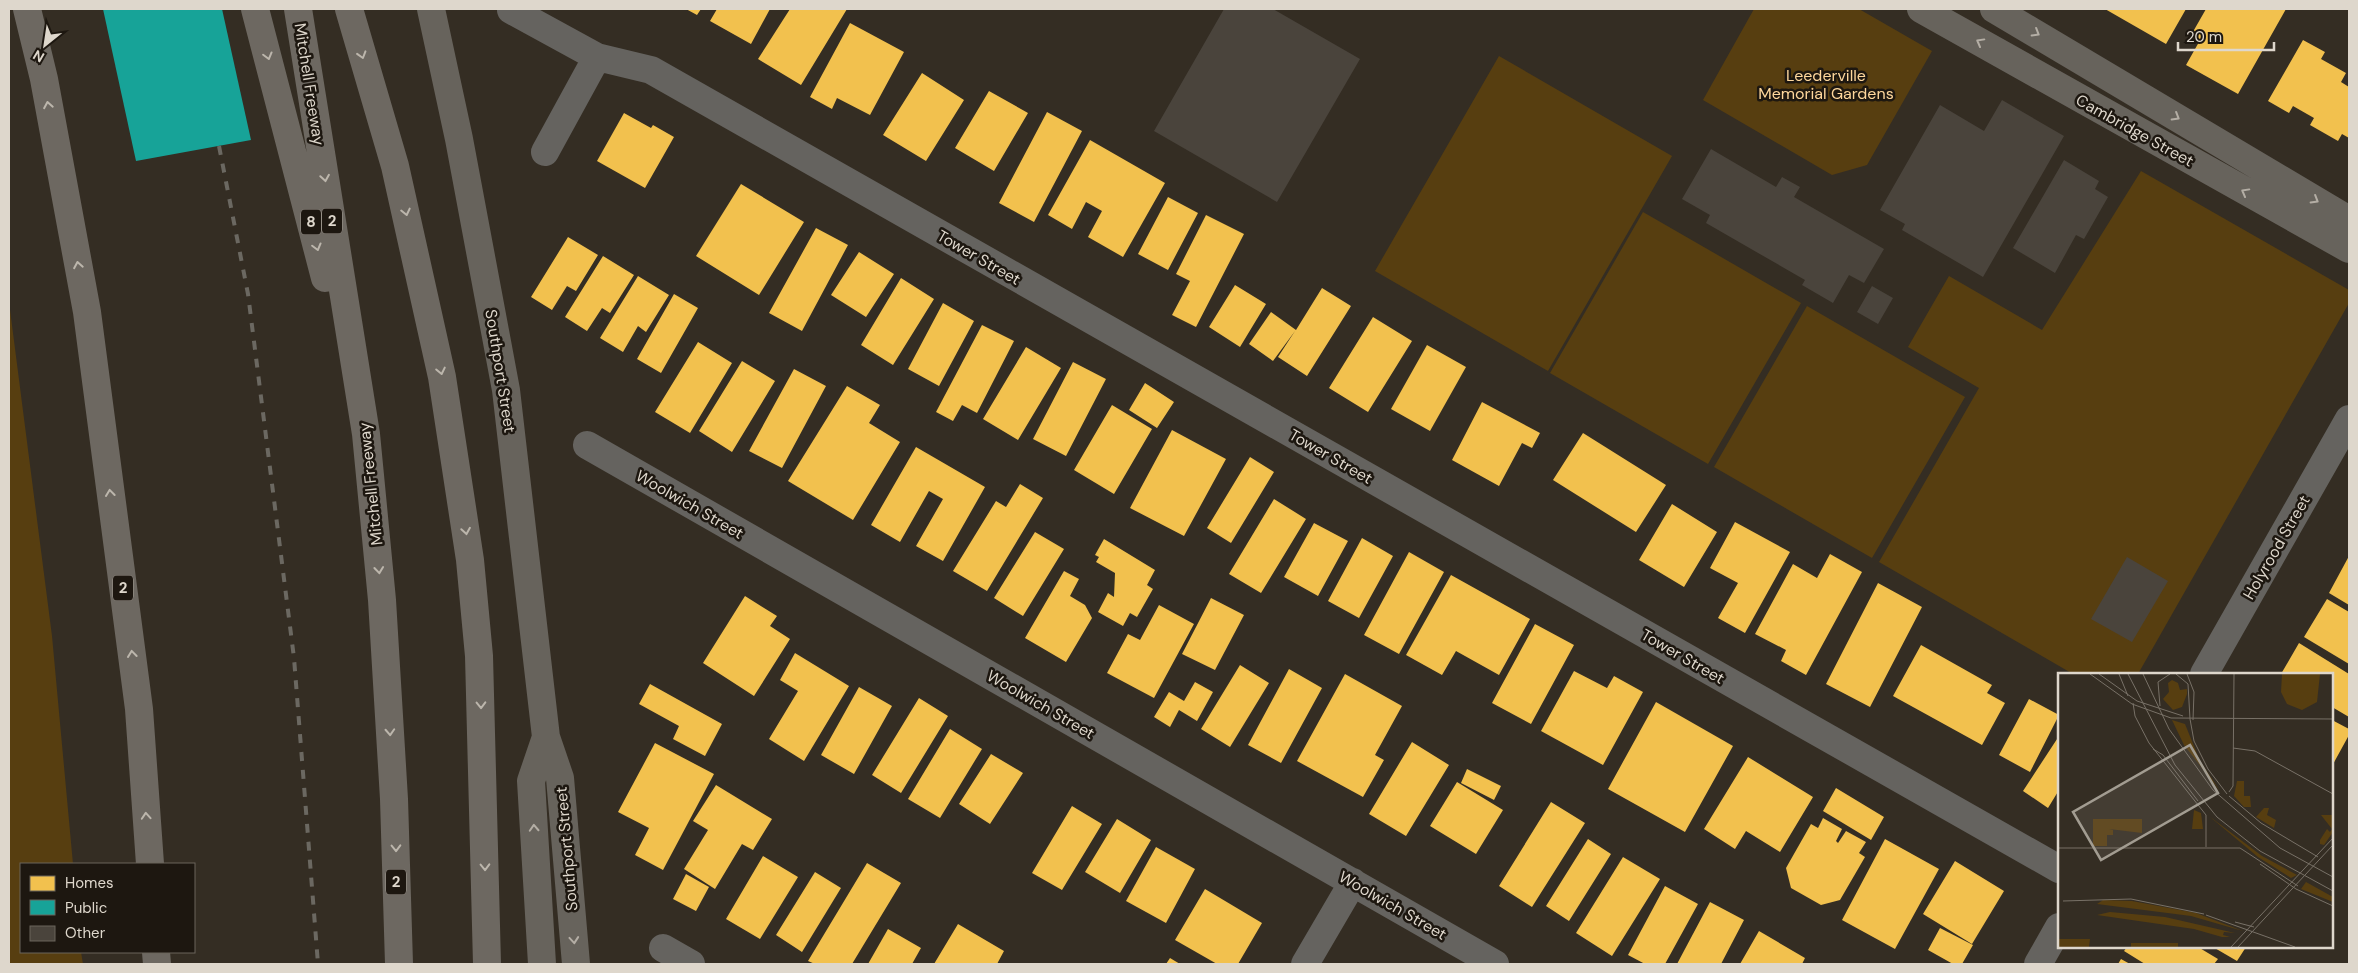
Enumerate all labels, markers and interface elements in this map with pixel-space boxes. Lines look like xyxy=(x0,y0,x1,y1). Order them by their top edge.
north arrow xyxy=(20,20,70,70)
scale bar xyxy=(2178,20,2274,52)
street label: Mitchell Freeway xyxy=(289,21,330,147)
one-way arrow xyxy=(2031,27,2040,37)
text: 20 m xyxy=(2186,27,2222,47)
one-way arrow xyxy=(1977,38,1986,48)
text: N xyxy=(30,46,47,67)
one-way arrow xyxy=(262,51,272,59)
one-way arrow xyxy=(357,51,367,59)
park label: Leederville Memorial Gardens xyxy=(1758,65,1894,104)
street label: Cambridge Street xyxy=(2072,89,2197,172)
one-way arrow xyxy=(44,100,54,109)
one-way arrow xyxy=(2170,110,2179,120)
one-way arrow xyxy=(320,173,330,182)
one-way arrow xyxy=(2242,188,2251,198)
one-way arrow xyxy=(2310,193,2319,203)
road number: 2 xyxy=(322,208,342,234)
one-way arrow xyxy=(400,208,410,217)
road number: 8 xyxy=(301,210,321,234)
street label: Tower Street xyxy=(933,225,1024,290)
one-way arrow xyxy=(312,243,322,251)
one-way arrow xyxy=(73,260,84,269)
street label: Southport Street xyxy=(480,308,521,434)
one-way arrow xyxy=(435,366,446,375)
street label: Mitchell Freeway xyxy=(354,421,387,546)
street label: Tower Street xyxy=(1285,424,1376,489)
street label: Woolwich Street xyxy=(632,465,747,544)
one-way arrow xyxy=(106,488,116,497)
street label: Holyrood Street xyxy=(2238,491,2315,603)
one-way arrow xyxy=(460,527,470,536)
one-way arrow xyxy=(373,566,384,574)
road number: 2 xyxy=(113,576,133,600)
street label: Tower Street xyxy=(1637,624,1728,689)
one-way arrow xyxy=(127,650,137,658)
street label: Woolwich Street xyxy=(983,665,1098,744)
inset map xyxy=(2058,673,2333,948)
one-way arrow xyxy=(475,701,486,709)
one-way arrow xyxy=(385,728,396,736)
street label: Southport Street xyxy=(551,786,582,912)
one-way arrow xyxy=(141,811,152,819)
one-way arrow xyxy=(529,824,540,832)
one-way arrow xyxy=(390,844,401,852)
legend xyxy=(20,863,195,953)
one-way arrow xyxy=(480,864,490,871)
street label: Woolwich Street xyxy=(1335,866,1450,945)
road number: 2 xyxy=(386,870,406,894)
text: Homes xyxy=(65,873,114,893)
text: Public xyxy=(65,898,107,918)
text: Other xyxy=(65,923,106,943)
one-way arrow xyxy=(568,936,579,944)

